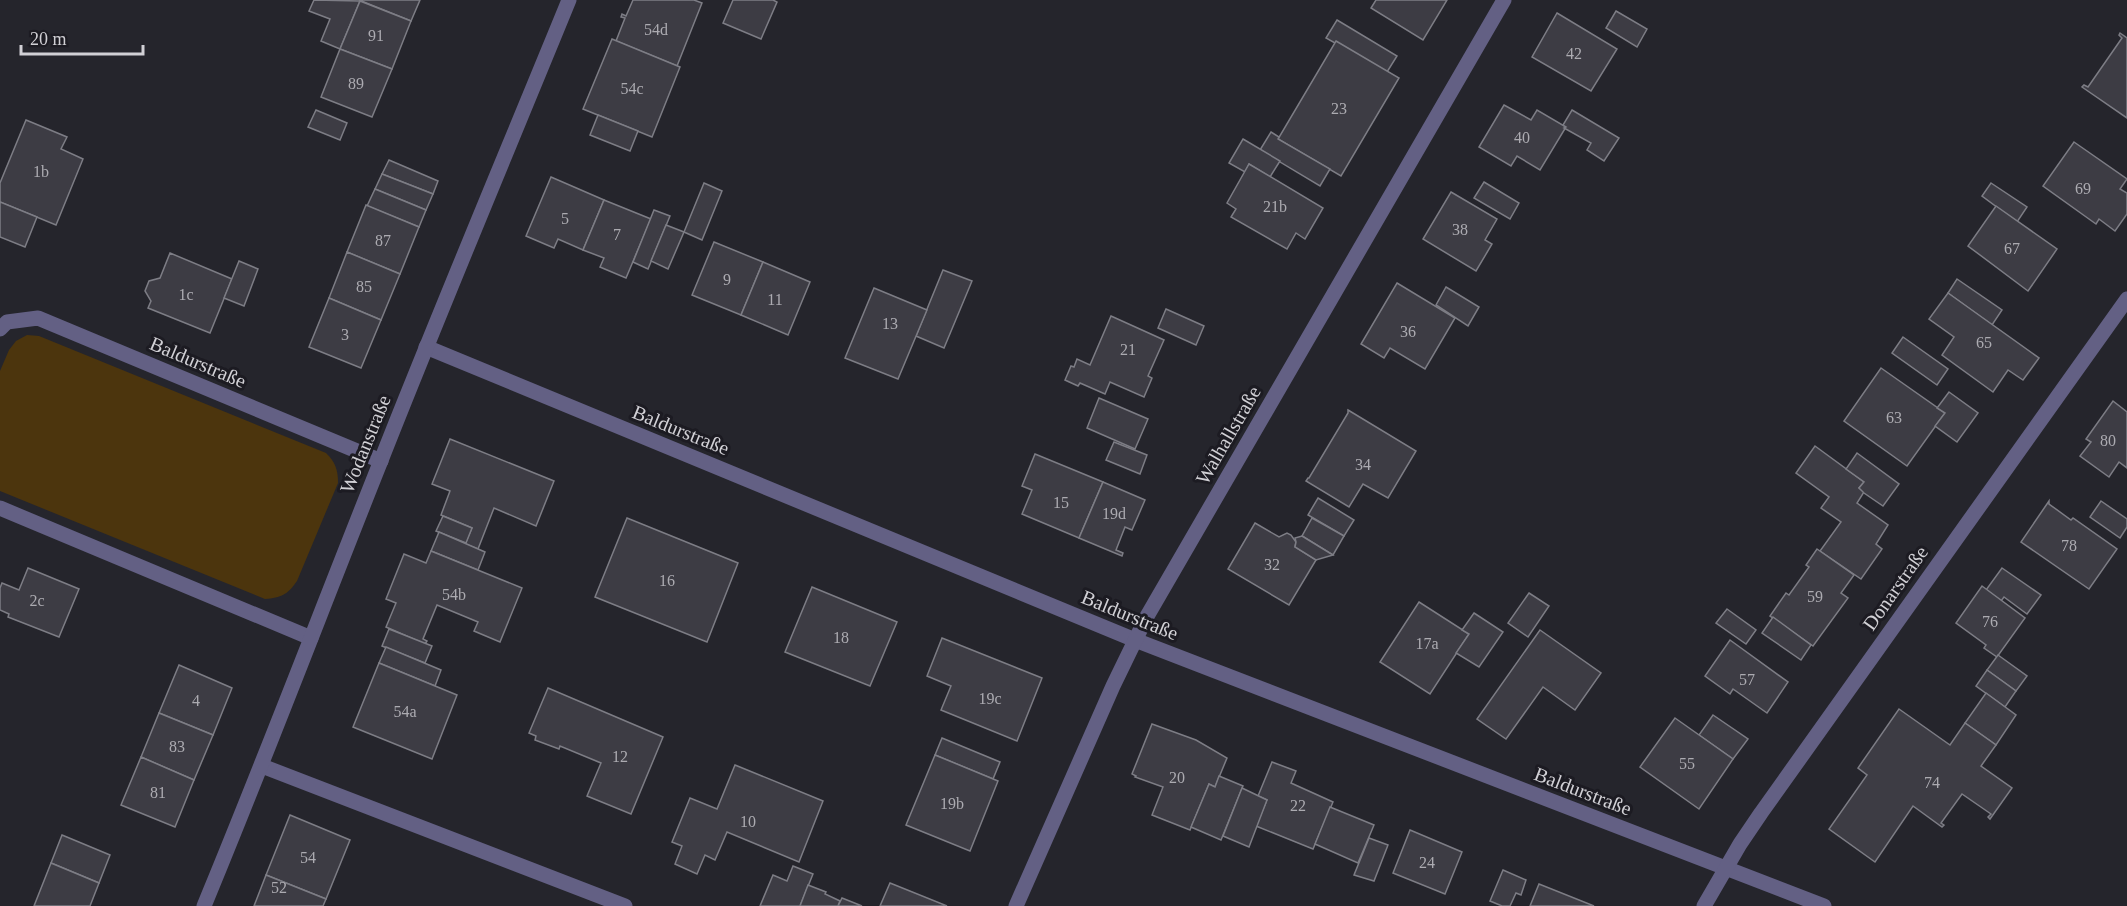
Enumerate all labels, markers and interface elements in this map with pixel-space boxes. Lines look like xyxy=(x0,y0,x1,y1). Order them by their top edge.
scale bar xyxy=(21,18,142,56)
house number: 54d xyxy=(644,21,668,38)
house number: 91 xyxy=(368,27,384,44)
text: 20 m xyxy=(30,29,67,49)
house number: 42 xyxy=(1566,45,1582,62)
house number: 89 xyxy=(348,75,364,92)
house number: 54c xyxy=(620,80,644,97)
house number: 23 xyxy=(1331,100,1347,117)
house number: 40 xyxy=(1514,129,1530,146)
house number: 1b xyxy=(33,163,49,180)
house number: 69 xyxy=(2075,180,2091,197)
house number: 21b xyxy=(1263,198,1287,215)
house number: 5 xyxy=(561,210,569,227)
house number: 38 xyxy=(1452,221,1468,238)
house number: 7 xyxy=(613,226,621,243)
house number: 87 xyxy=(375,232,391,249)
house number: 67 xyxy=(2004,240,2020,257)
house number: 9 xyxy=(723,271,731,288)
house number: 85 xyxy=(356,278,372,295)
house number: 1c xyxy=(178,286,194,303)
house number: 11 xyxy=(767,291,783,308)
house number: 13 xyxy=(882,315,898,332)
house number: 36 xyxy=(1400,323,1416,340)
house number: 3 xyxy=(341,326,349,343)
street label: Baldurstraße xyxy=(147,332,249,392)
house number: 65 xyxy=(1976,334,1992,351)
house number: 21 xyxy=(1120,341,1136,358)
street label: Walhallstraße xyxy=(1191,382,1265,488)
street label: Wodanstraße xyxy=(335,392,395,496)
street label: Baldurstraße xyxy=(630,401,733,459)
house number: 63 xyxy=(1886,409,1902,426)
house number: 80 xyxy=(2100,432,2116,449)
house number: 34 xyxy=(1355,456,1371,473)
house number: 15 xyxy=(1053,494,1069,511)
house number: 19d xyxy=(1102,505,1126,522)
house number: 78 xyxy=(2061,537,2077,554)
street label: Donarstraße xyxy=(1858,542,1932,634)
house number: 32 xyxy=(1264,556,1280,573)
house number: 16 xyxy=(659,572,675,589)
house number: 54b xyxy=(442,586,466,603)
street label: Baldurstraße xyxy=(1079,586,1182,644)
house number: 59 xyxy=(1807,588,1823,605)
house number: 2c xyxy=(29,592,45,609)
house number: 76 xyxy=(1982,613,1998,630)
house number: 18 xyxy=(833,629,849,646)
house number: 17a xyxy=(1415,635,1439,652)
house number: 57 xyxy=(1739,671,1755,688)
house number: 19c xyxy=(978,690,1002,707)
house number: 4 xyxy=(192,692,200,709)
house number: 54a xyxy=(393,703,417,720)
house number: 83 xyxy=(169,738,185,755)
house number: 12 xyxy=(612,748,628,765)
house number: 55 xyxy=(1679,755,1695,772)
street label: Baldurstraße xyxy=(1531,762,1635,820)
house number: 20 xyxy=(1169,769,1185,786)
house number: 74 xyxy=(1924,774,1940,791)
house number: 81 xyxy=(150,784,166,801)
house number: 19b xyxy=(940,795,964,812)
house number: 22 xyxy=(1290,797,1306,814)
house number: 10 xyxy=(740,813,756,830)
house number: 54 xyxy=(300,849,316,866)
house number: 24 xyxy=(1419,854,1435,871)
house number: 52 xyxy=(271,879,287,896)

